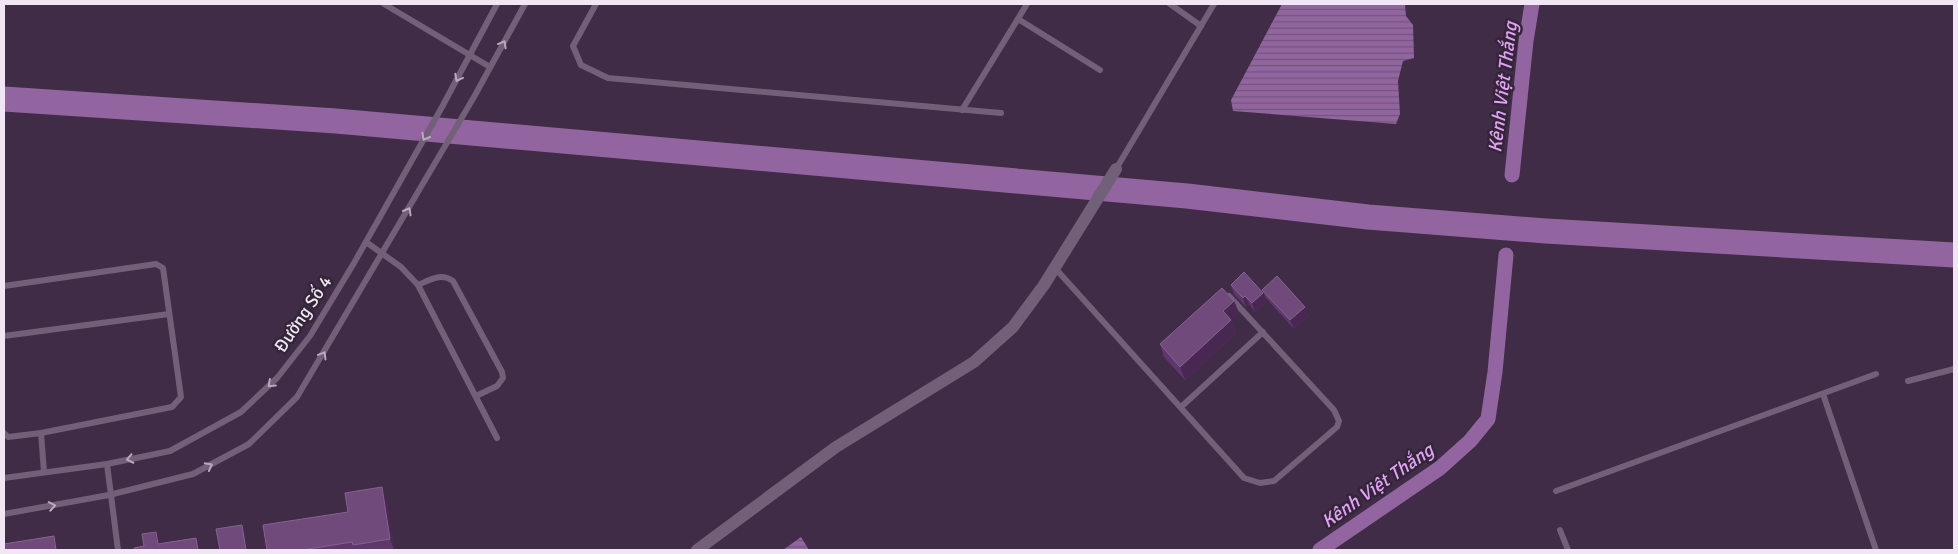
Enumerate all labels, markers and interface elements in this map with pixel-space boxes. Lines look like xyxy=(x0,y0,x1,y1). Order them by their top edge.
water label: Kênh Việt Thắng xyxy=(1483,18,1523,154)
one-way arrow xyxy=(497,41,507,50)
one-way arrow xyxy=(454,72,464,81)
one-way arrow xyxy=(422,131,432,140)
one-way arrow xyxy=(401,208,411,217)
street label: Đường Số 4 xyxy=(269,271,337,356)
one-way arrow xyxy=(316,351,326,360)
one-way arrow xyxy=(268,378,277,387)
water label: Kênh Việt Thắng xyxy=(1317,437,1440,533)
one-way arrow xyxy=(126,453,135,464)
one-way arrow xyxy=(203,462,212,472)
one-way arrow xyxy=(47,501,56,511)

